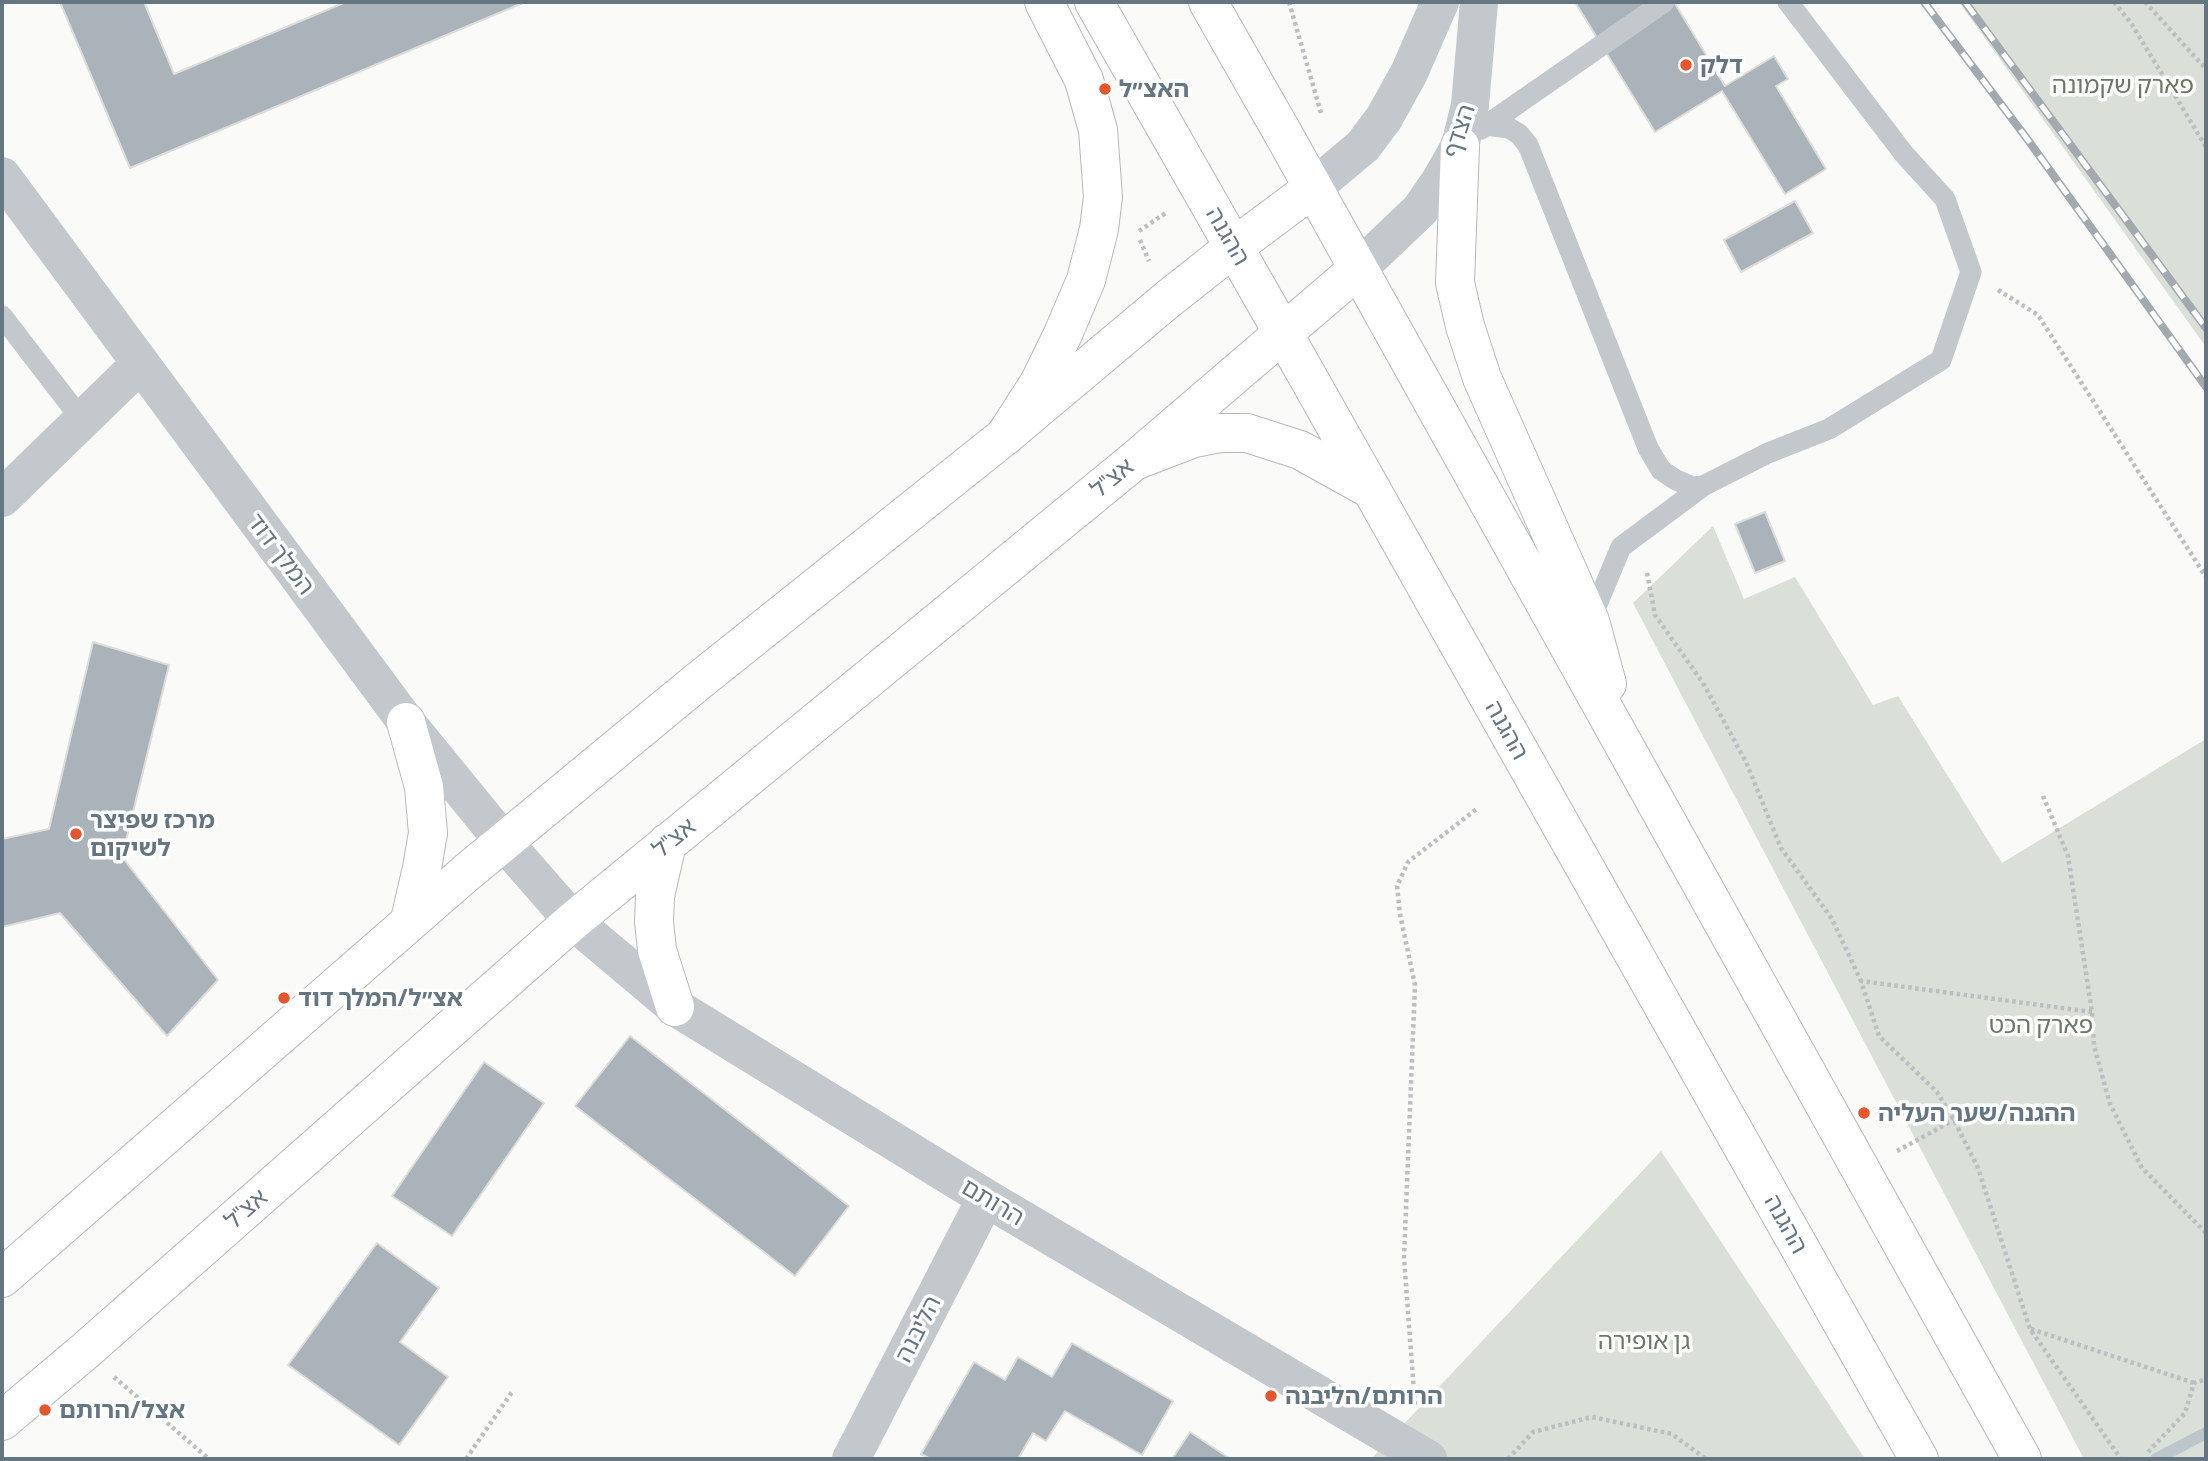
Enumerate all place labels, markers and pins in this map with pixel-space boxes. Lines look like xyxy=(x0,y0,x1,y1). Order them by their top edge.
place label: דלק xyxy=(1700,51,1743,79)
marker: דלק xyxy=(1678,57,1694,73)
place label: האצ״ל xyxy=(1119,75,1189,103)
marker: האצ״ל xyxy=(1097,81,1113,97)
place label: מרכז שפיצר לשיקום xyxy=(90,806,215,862)
marker: מרכז שפיצר לשיקום xyxy=(68,826,84,842)
place label: אצ״ל/המלך דוד xyxy=(298,984,463,1012)
marker: אצ״ל/המלך דוד xyxy=(276,990,292,1006)
place label: ההגנה/שער העליה xyxy=(1878,1099,2076,1127)
marker: ההגנה/שער העליה xyxy=(1856,1105,1872,1121)
place label: הרותם/הליבנה xyxy=(1285,1382,1443,1410)
marker: הרותם/הליבנה xyxy=(1263,1388,1279,1404)
place label: אצל/הרותם xyxy=(59,1396,185,1424)
marker: אצל/הרותם xyxy=(37,1402,53,1418)

